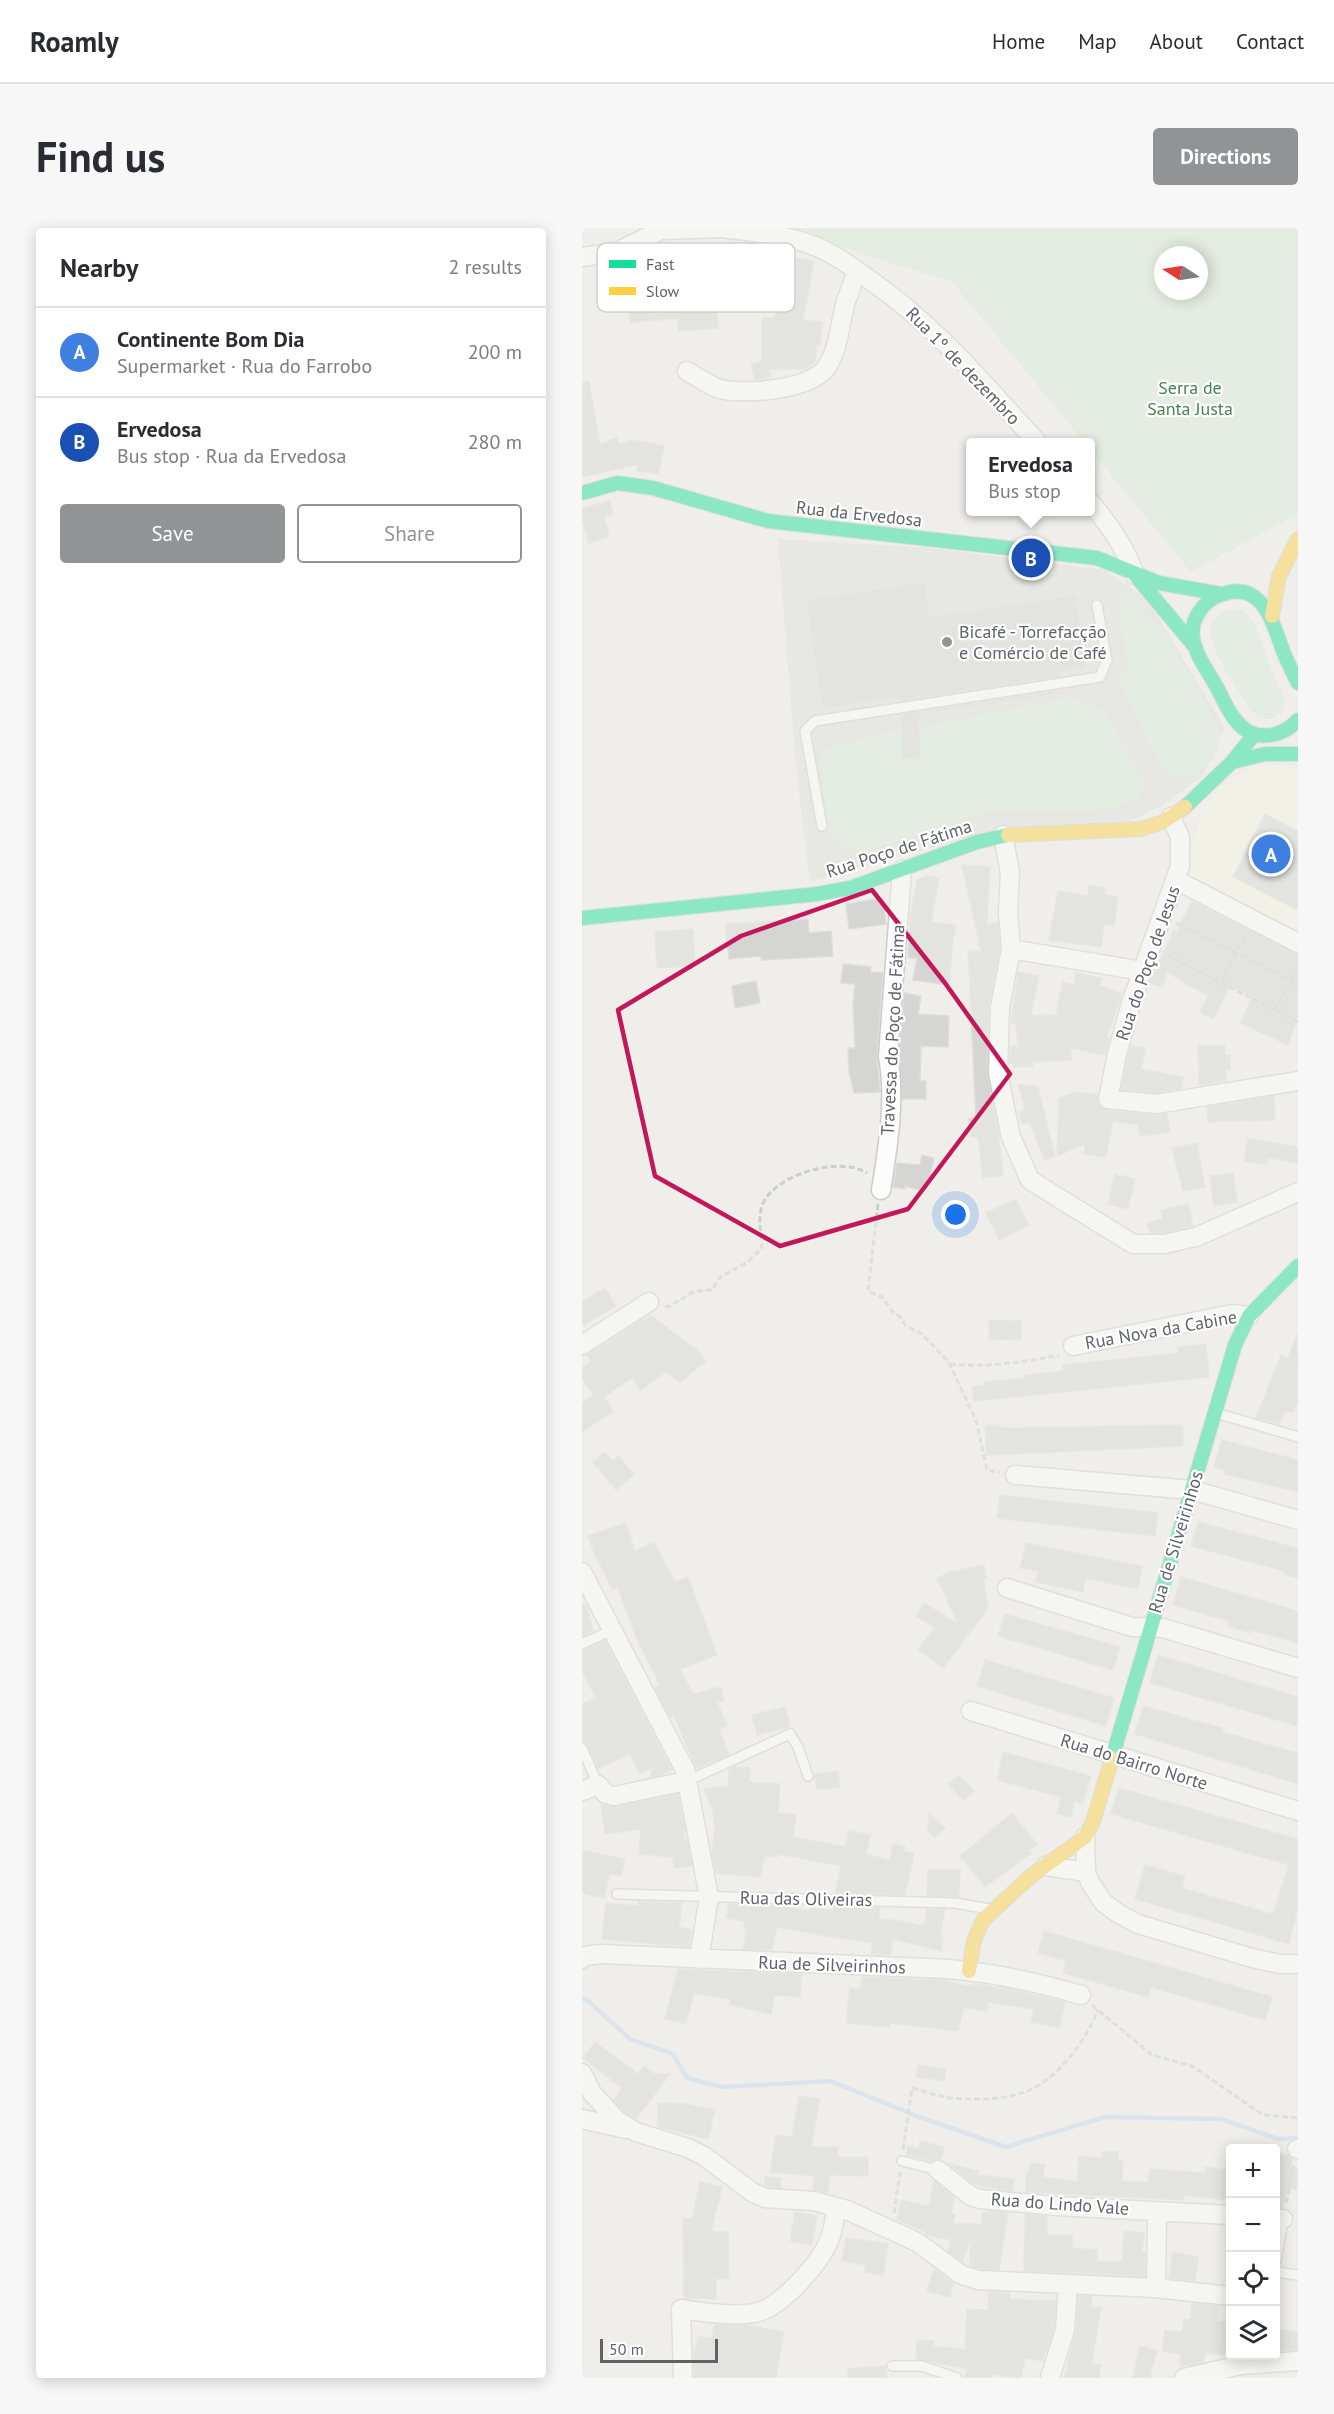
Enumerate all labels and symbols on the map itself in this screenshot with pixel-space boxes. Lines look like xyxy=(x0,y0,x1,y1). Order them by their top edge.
legend xyxy=(597,243,795,312)
north arrow xyxy=(1154,246,1208,300)
text: Fast xyxy=(646,254,675,274)
text: Slow xyxy=(646,281,680,301)
street label: Rua 1º de dezembro xyxy=(901,302,1025,429)
park label: Serra de Santa Justa xyxy=(1147,376,1233,420)
street label: Rua da Ervedosa xyxy=(795,495,923,532)
pin: B xyxy=(1012,536,1050,580)
place label: Bicafé - Torrefacção e Comércio de Café xyxy=(959,620,1107,664)
marker: Bicafé - Torrefacção e Comércio de Café xyxy=(940,635,954,649)
street label: Rua Poço de Fátima xyxy=(823,814,974,883)
pin: A xyxy=(1252,832,1290,876)
street label: Rua do Poço de Jesus xyxy=(1110,882,1185,1043)
street label: Travessa do Poço de Fátima xyxy=(875,924,910,1136)
your location xyxy=(941,1200,970,1229)
street label: Rua Nova da Cabine xyxy=(1083,1305,1239,1354)
street label: Rua de Silveirinhos xyxy=(1143,1468,1208,1616)
street label: Rua do Bairro Norte xyxy=(1058,1728,1210,1795)
street label: Rua das Oliveiras xyxy=(740,1886,872,1911)
street label: Rua de Silveirinhos xyxy=(758,1950,906,1979)
street label: Rua do Lindo Vale xyxy=(990,2187,1130,2220)
scale bar xyxy=(600,2336,718,2364)

